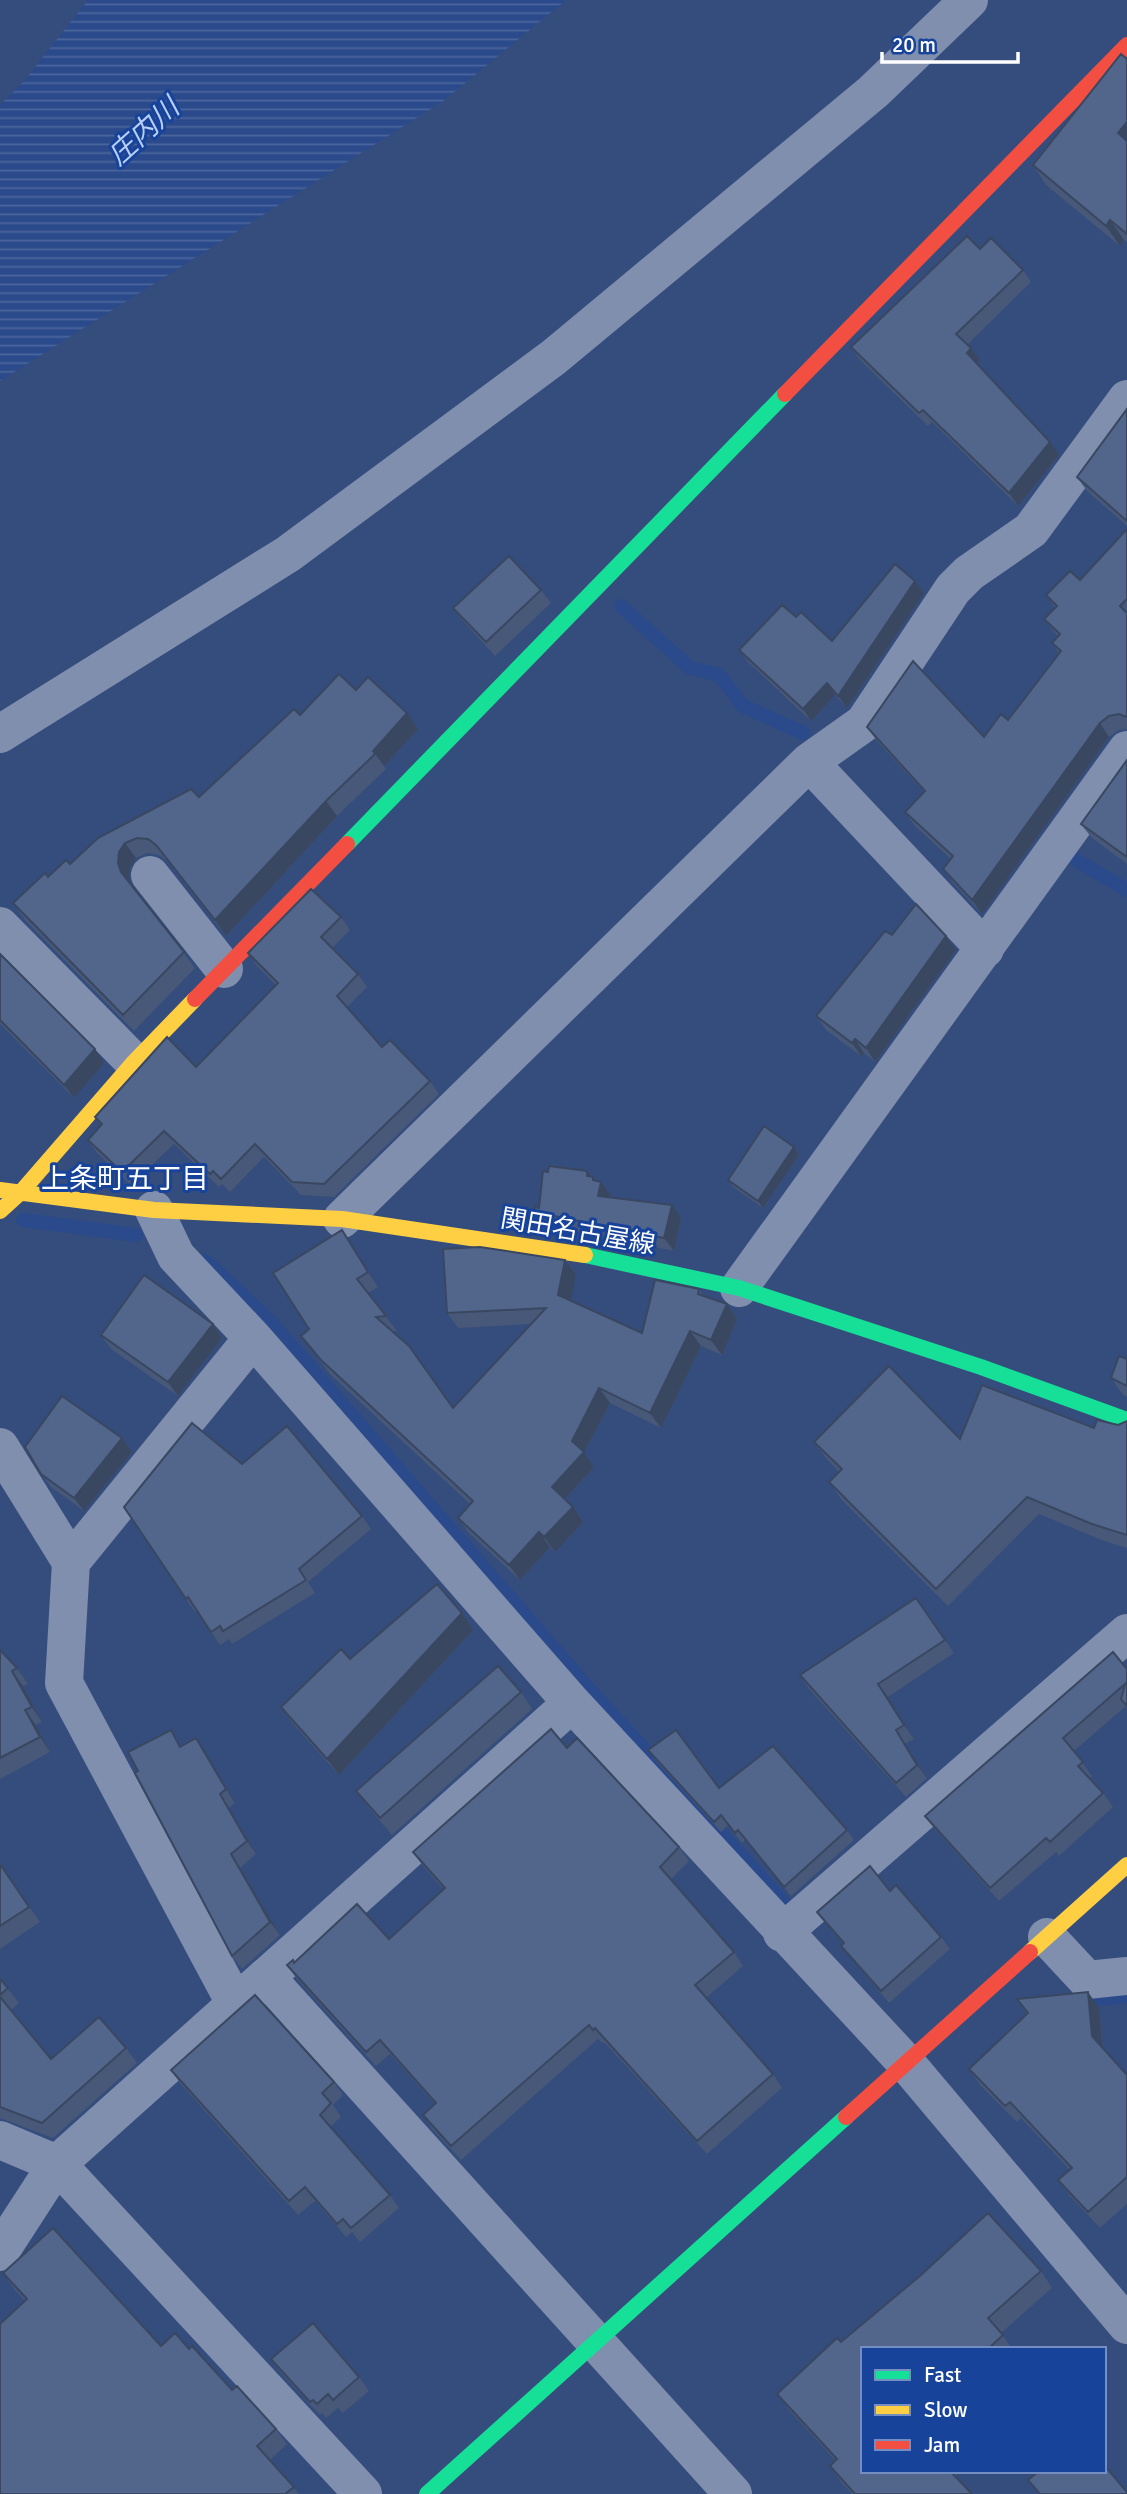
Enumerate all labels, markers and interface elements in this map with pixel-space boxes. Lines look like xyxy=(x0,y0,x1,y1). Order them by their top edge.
scale bar xyxy=(882,21,1018,65)
text: 20 m xyxy=(892,32,936,58)
water label: 庄内川 xyxy=(101,89,188,172)
district label: 上条町五丁目 xyxy=(41,1162,209,1196)
street label: 関田名古屋線 xyxy=(498,1203,657,1261)
legend xyxy=(861,2347,1106,2473)
text: Fast xyxy=(924,2362,961,2388)
text: Slow xyxy=(924,2397,968,2423)
text: Jam xyxy=(924,2432,960,2458)

